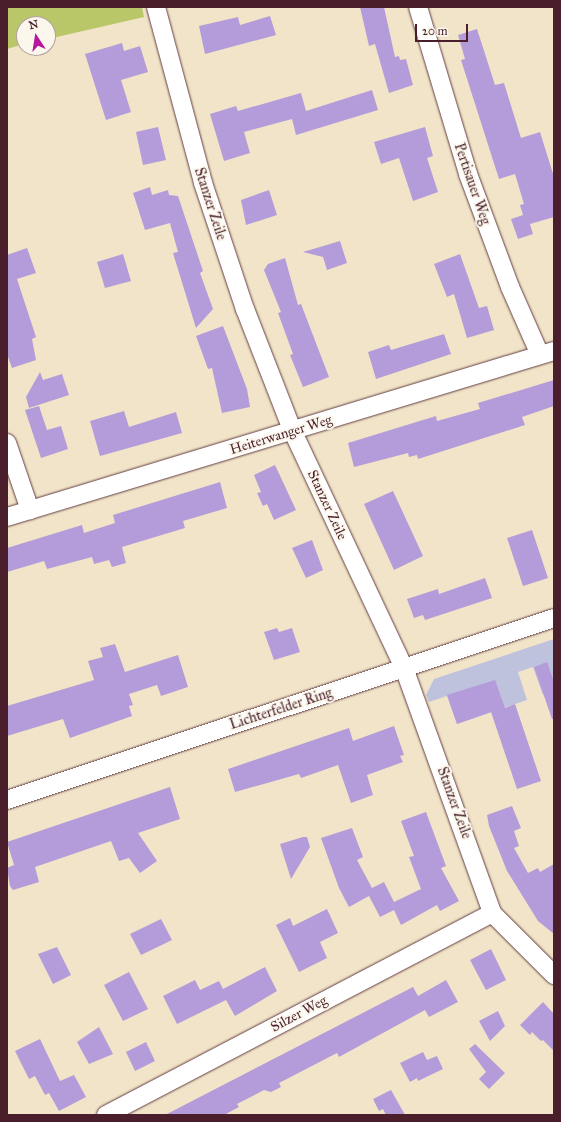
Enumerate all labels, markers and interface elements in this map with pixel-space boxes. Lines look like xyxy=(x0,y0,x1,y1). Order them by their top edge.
north arrow xyxy=(16,16,56,56)
scale bar xyxy=(417,16,470,42)
text: N xyxy=(28,17,40,32)
text: 20 m xyxy=(422,24,448,38)
street label: Pertisauer Weg xyxy=(450,141,494,227)
street label: Stanzer Zeile xyxy=(190,166,230,242)
street label: Heiterwanger Weg xyxy=(228,411,334,459)
street label: Stanzer Zeile xyxy=(304,467,350,543)
street label: Lichterfelder Ring xyxy=(228,684,334,734)
street label: Stanzer Zeile xyxy=(433,765,475,841)
street label: Silzer Weg xyxy=(268,992,330,1036)

